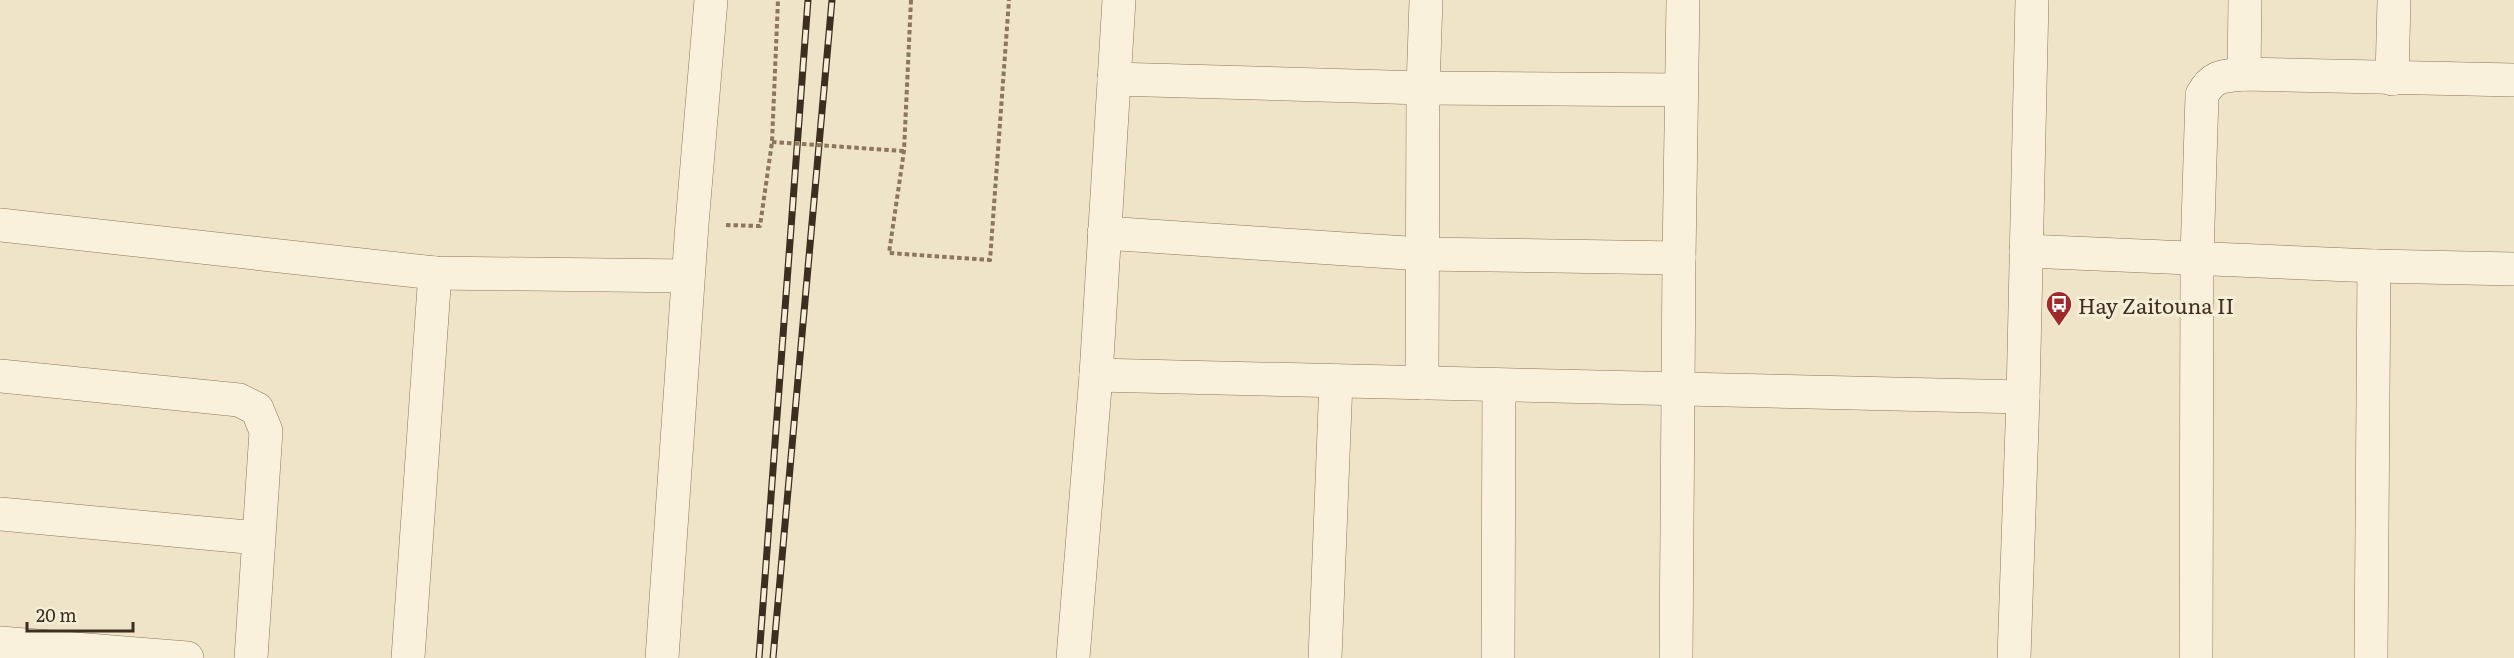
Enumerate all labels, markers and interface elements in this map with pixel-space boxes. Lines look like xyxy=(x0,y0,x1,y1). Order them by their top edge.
bus stop icon: Hay Zaitouna II xyxy=(2044,289,2074,327)
place label: Hay Zaitouna II xyxy=(2078,289,2234,320)
scale bar xyxy=(27,595,134,633)
text: 20 m xyxy=(36,601,77,628)

